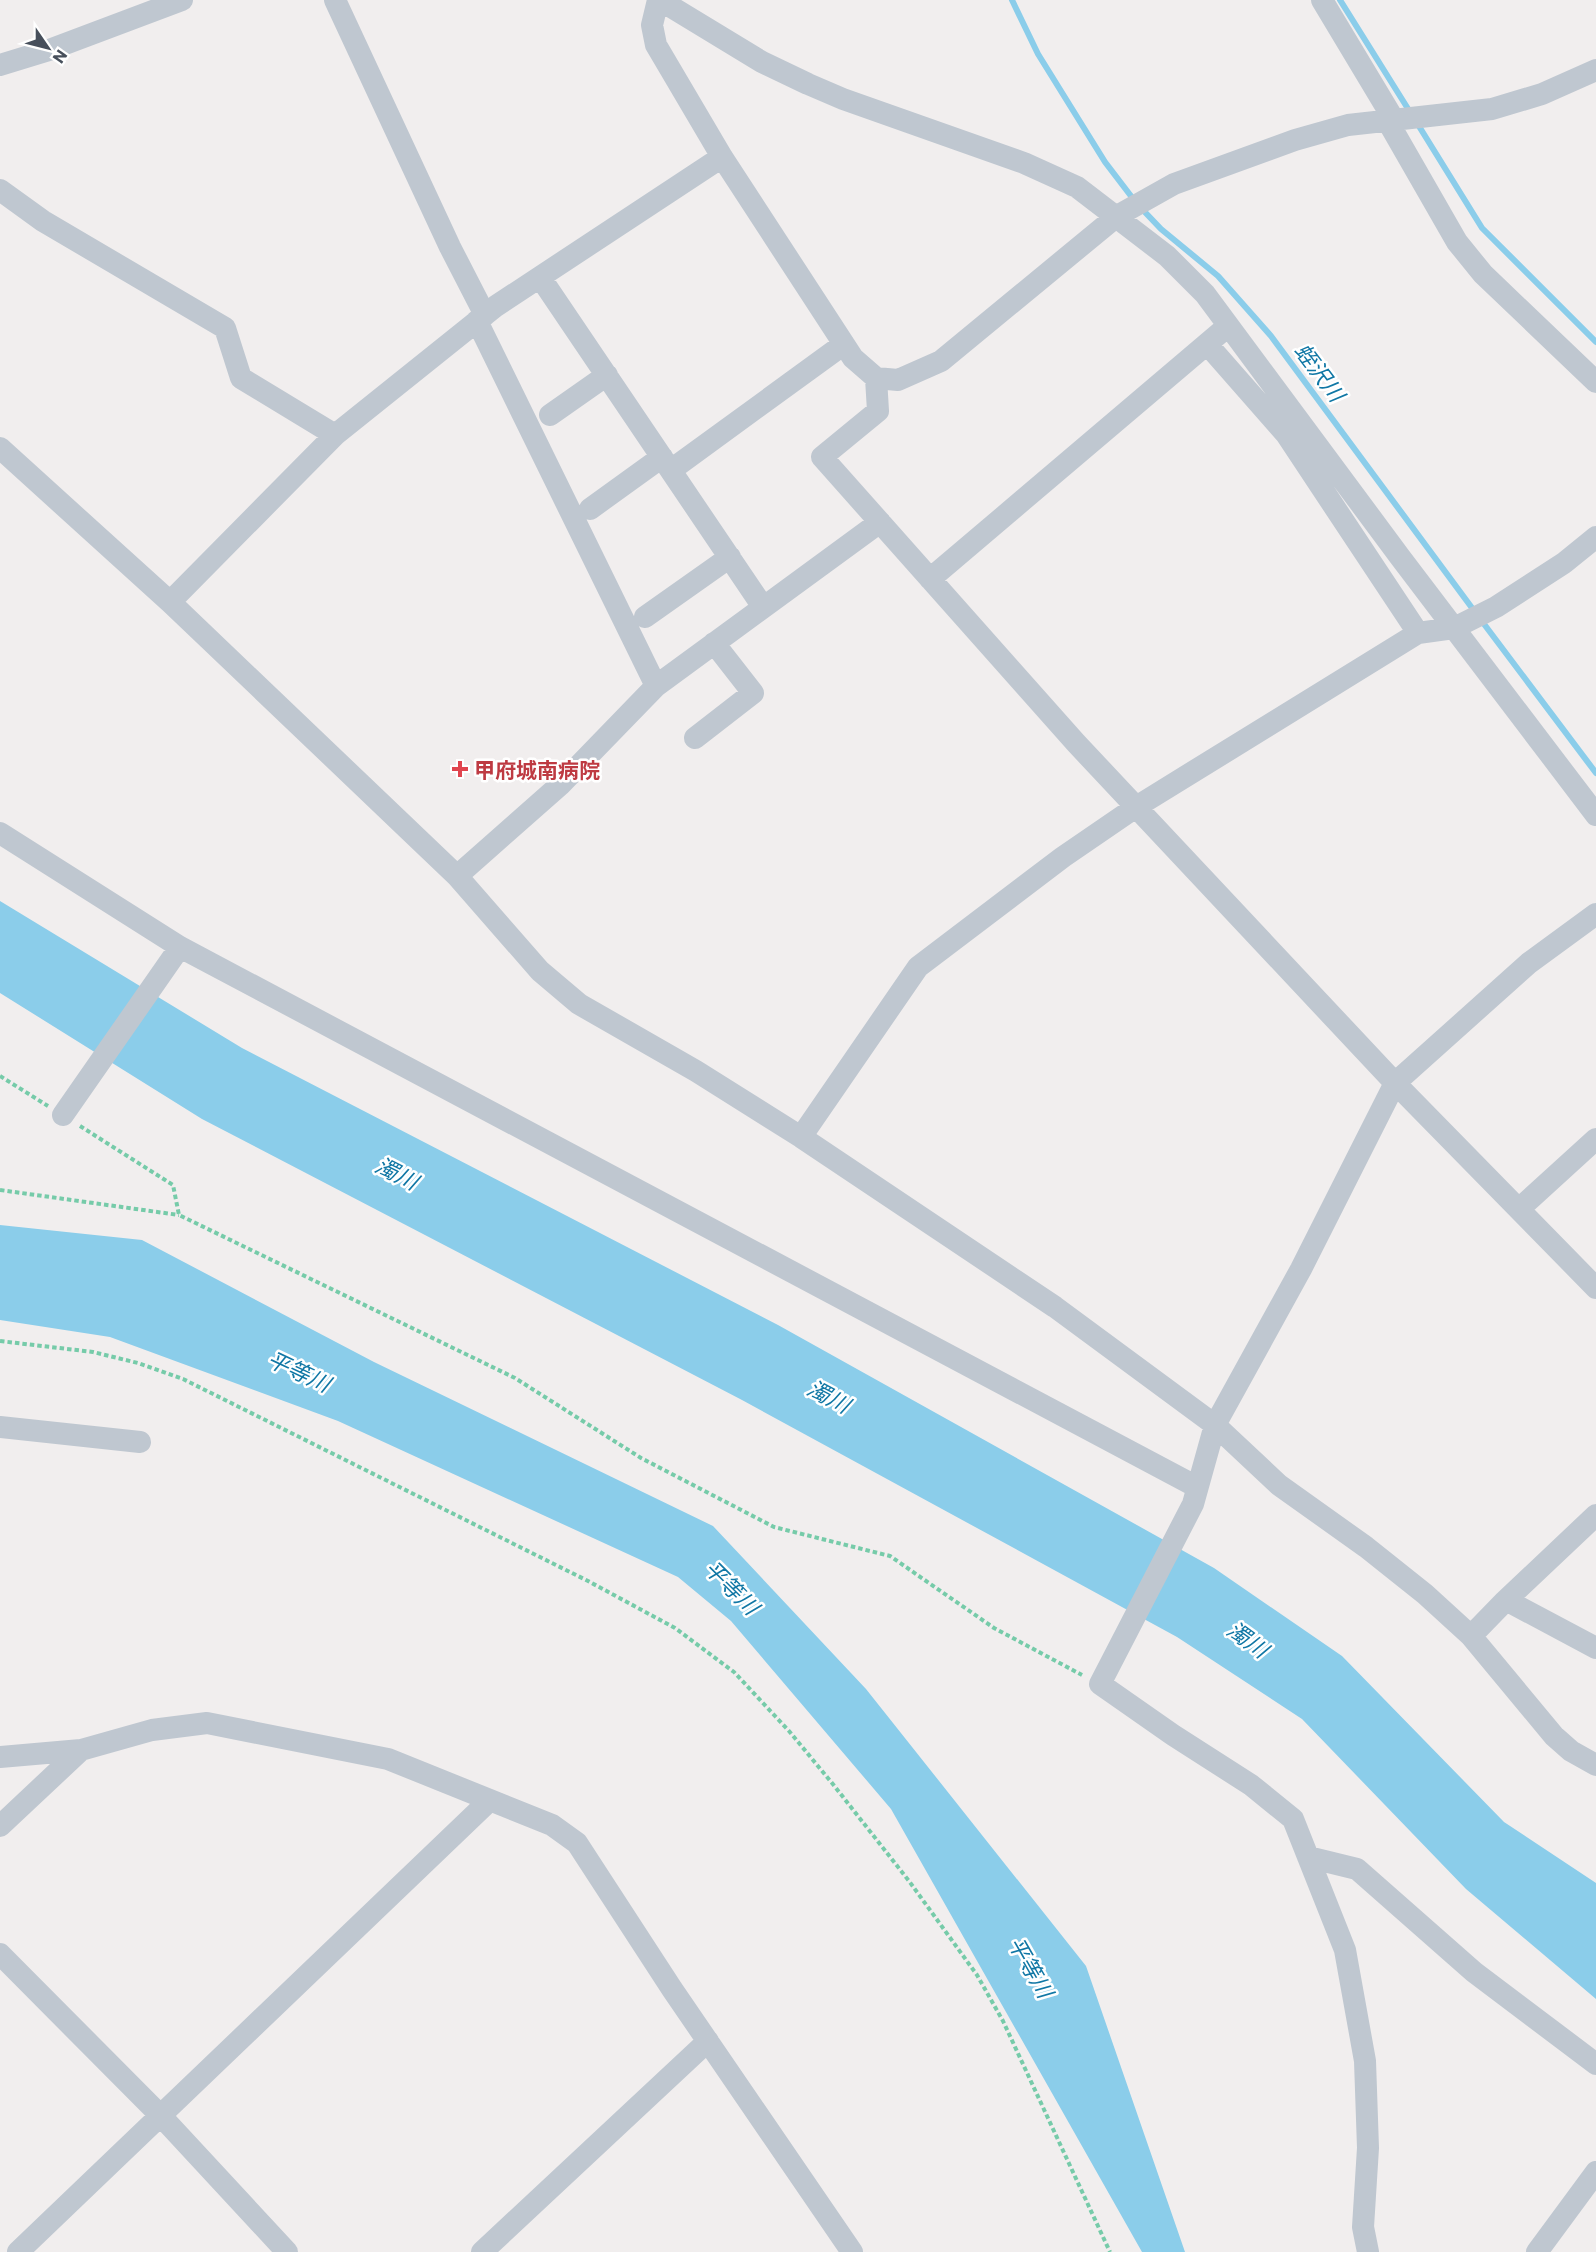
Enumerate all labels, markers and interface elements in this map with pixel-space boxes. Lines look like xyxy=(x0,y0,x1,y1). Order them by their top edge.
north arrow xyxy=(18,18,78,78)
text: N xyxy=(49,47,72,67)
water label: 蛭沢川 xyxy=(1289,338,1352,408)
place label: 甲府城南病院 xyxy=(474,757,600,782)
marker: 甲府城南病院 xyxy=(451,760,469,778)
water label: 濁川 xyxy=(371,1151,425,1196)
water label: 平等川 xyxy=(263,1345,336,1398)
water label: 濁川 xyxy=(803,1374,857,1419)
water label: 平等川 xyxy=(699,1554,766,1621)
water label: 濁川 xyxy=(1222,1615,1275,1664)
water label: 平等川 xyxy=(1003,1932,1060,2004)

